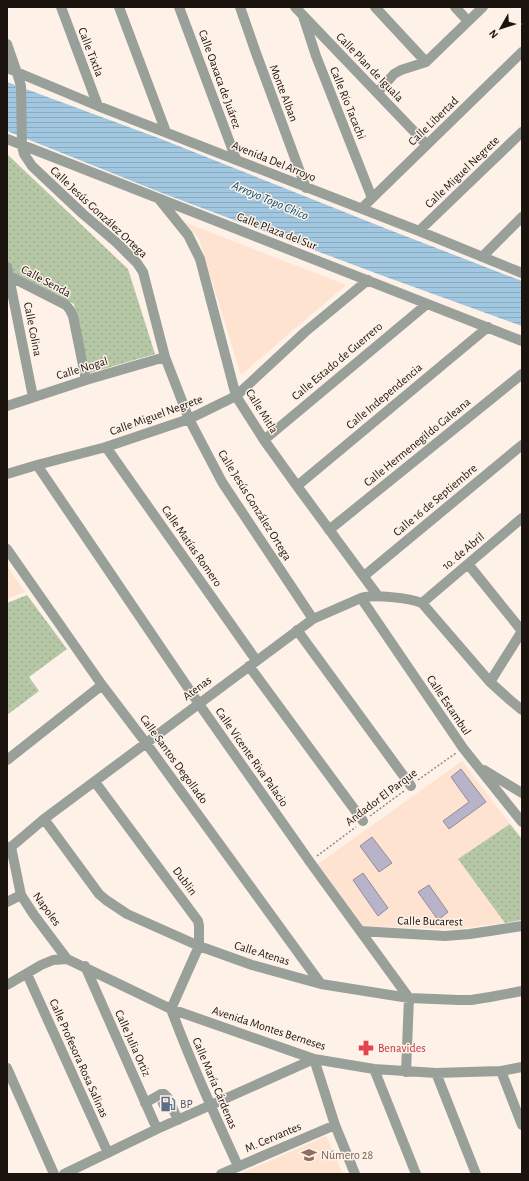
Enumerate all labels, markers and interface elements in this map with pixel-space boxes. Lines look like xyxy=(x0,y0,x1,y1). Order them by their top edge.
north arrow xyxy=(481,8,521,48)
street label: Calle Tixtla xyxy=(76,26,106,79)
street label: Calle Oaxaca de Juárez xyxy=(197,28,243,130)
text: N xyxy=(487,28,500,40)
street label: Calle Plan de Iguala xyxy=(334,30,406,104)
street label: Monte Alban xyxy=(268,63,300,123)
street label: Calle Río Tacachi xyxy=(328,65,368,141)
street label: Calle Libertad xyxy=(406,94,460,148)
street label: Calle Miguel Negrete xyxy=(423,134,501,210)
street label: Avenida Del Arroyo xyxy=(230,139,318,184)
street label: Calle Jesús González Ortega xyxy=(48,164,150,260)
water label: Arroyo Topo Chico xyxy=(229,179,310,223)
street label: Calle Plaza del Sur xyxy=(235,210,319,252)
street label: Calle Senda xyxy=(19,263,73,299)
street label: Calle Colina xyxy=(22,301,44,357)
street label: Calle Estado de Guerrero xyxy=(289,320,385,402)
street label: Calle Nogal xyxy=(55,354,109,382)
street label: Calle Independencia xyxy=(344,361,425,431)
street label: Calle Mitla xyxy=(244,387,281,436)
street label: Calle Miguel Negrete xyxy=(108,393,204,437)
street label: Calle Hermenegildo Galeana xyxy=(361,395,473,489)
street label: Calle Jesús González Ortega xyxy=(216,448,294,563)
street label: Calle 16 de Septiembre xyxy=(391,462,479,538)
street label: Calle Matías Romero xyxy=(160,503,224,589)
street label: 1o. de Abril xyxy=(440,530,486,572)
street label: Calle Estambul xyxy=(425,673,473,737)
street label: Atenas xyxy=(181,674,213,702)
street label: Calle Vicente Riva Palacio xyxy=(213,705,291,809)
street label: Calle Santos Degollado xyxy=(138,712,210,806)
street label: Andador El Parque xyxy=(343,766,419,828)
street label: Dublin xyxy=(171,865,199,897)
street label: Napoles xyxy=(31,890,63,928)
street label: Calle Bucarest xyxy=(397,914,463,928)
street label: Calle Atenas xyxy=(233,939,291,967)
street label: Calle Profesora Rosa Salinas xyxy=(47,997,111,1119)
street label: Avenida Montes Berneses xyxy=(211,1004,327,1052)
street label: Calle Julia Ortiz xyxy=(113,1008,153,1078)
street label: Calle María Cárdenas xyxy=(190,1036,240,1130)
pharmacy icon: Benavides xyxy=(357,1039,375,1057)
place label: Benavides xyxy=(378,1042,426,1054)
fuel station icon: BP xyxy=(159,1095,177,1113)
place label: BP xyxy=(180,1098,193,1110)
street label: M. Cervantes xyxy=(243,1120,303,1154)
school or university icon: Número 28 xyxy=(300,1146,318,1164)
place label: Número 28 xyxy=(321,1149,373,1161)

